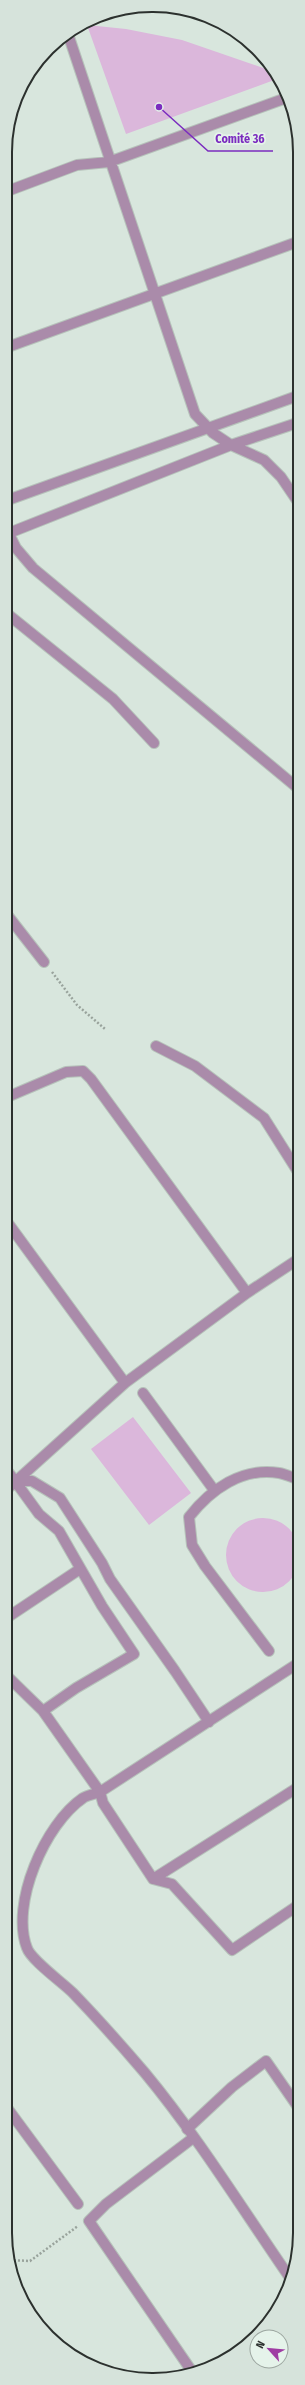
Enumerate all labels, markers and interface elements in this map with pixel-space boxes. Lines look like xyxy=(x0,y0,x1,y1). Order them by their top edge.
callout: Comité 36 xyxy=(208,127,273,151)
text: Comité 36 xyxy=(215,132,265,146)
north arrow xyxy=(249,2329,289,2369)
text: N xyxy=(253,2339,268,2351)

